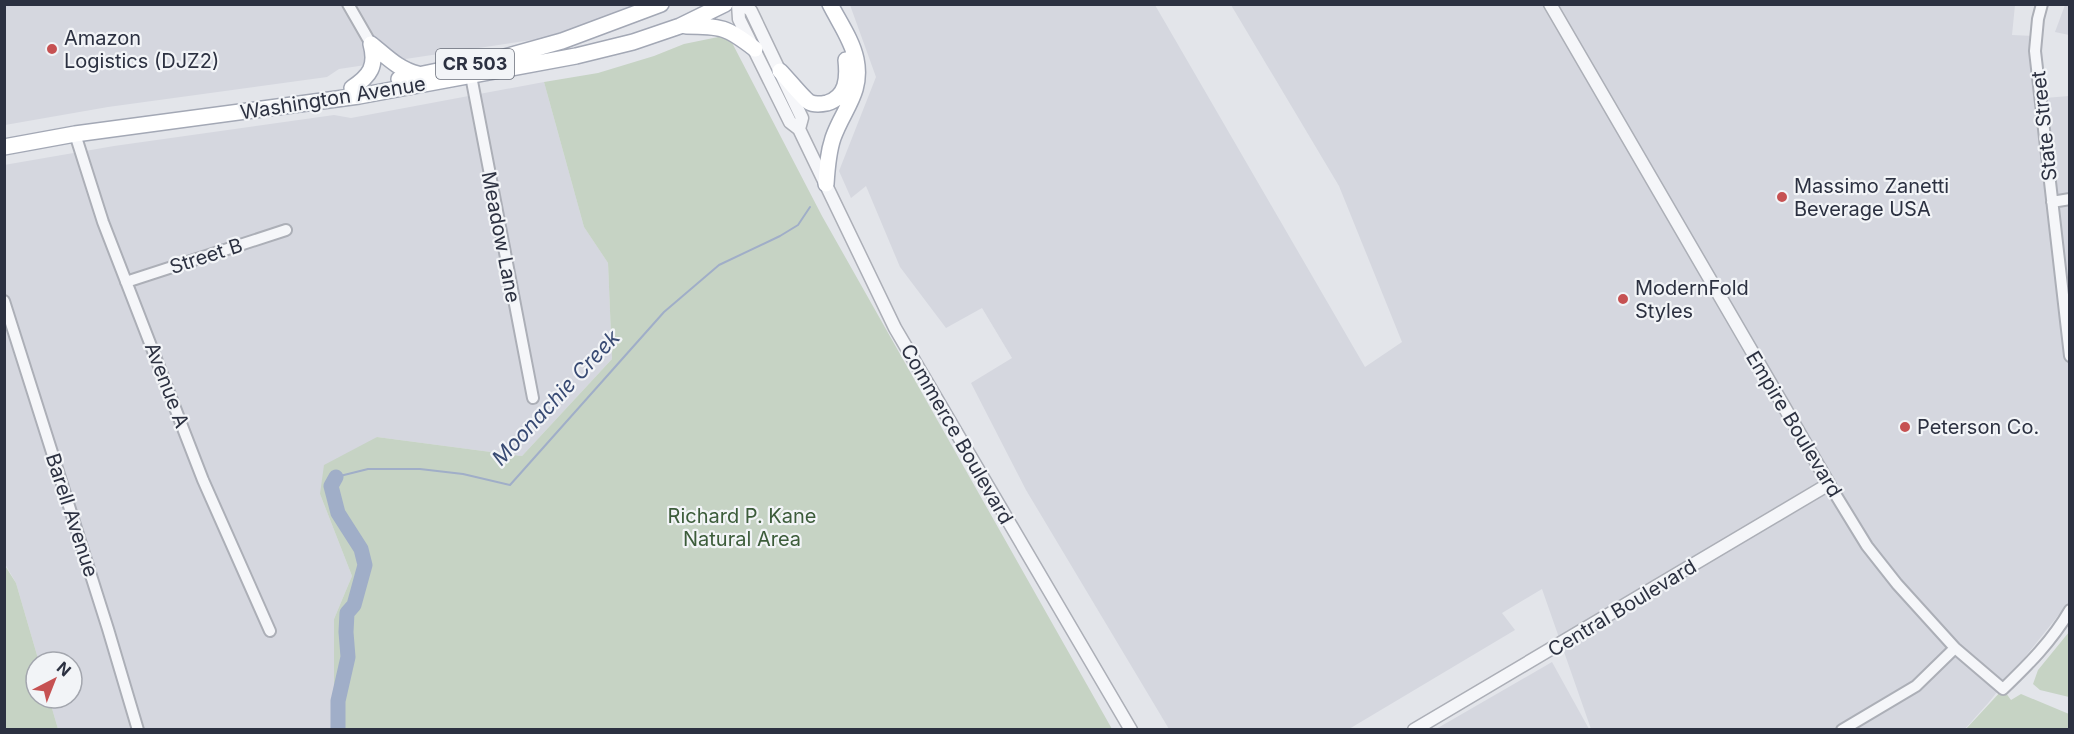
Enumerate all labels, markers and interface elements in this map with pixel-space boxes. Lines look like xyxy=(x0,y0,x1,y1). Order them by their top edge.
place label: Amazon Logistics (DJZ2) xyxy=(64,26,219,73)
marker: Amazon Logistics (DJZ2) xyxy=(45,42,59,56)
road number: CR 503 xyxy=(436,49,514,79)
street label: State Street xyxy=(2026,69,2062,182)
street label: Washington Avenue xyxy=(239,72,427,124)
street label: Meadow Lane xyxy=(477,169,525,305)
place label: Massimo Zanetti Beverage USA xyxy=(1794,174,1949,221)
marker: Massimo Zanetti Beverage USA xyxy=(1775,190,1789,204)
street label: Street B xyxy=(167,233,245,279)
place label: ModernFold Styles xyxy=(1635,276,1749,323)
marker: ModernFold Styles xyxy=(1616,292,1630,306)
water label: Moonachie Creek xyxy=(487,325,625,470)
street label: Avenue A xyxy=(140,339,194,431)
street label: Commerce Boulevard xyxy=(896,340,1018,528)
street label: Empire Boulevard xyxy=(1741,347,1847,501)
place label: Peterson Co. xyxy=(1917,415,2039,439)
marker: Peterson Co. xyxy=(1898,420,1912,434)
street label: Barell Avenue xyxy=(41,450,103,580)
park label: Richard P. Kane Natural Area xyxy=(668,504,816,551)
street label: Central Boulevard xyxy=(1544,554,1700,662)
north arrow xyxy=(24,650,84,710)
text: N xyxy=(53,657,75,680)

